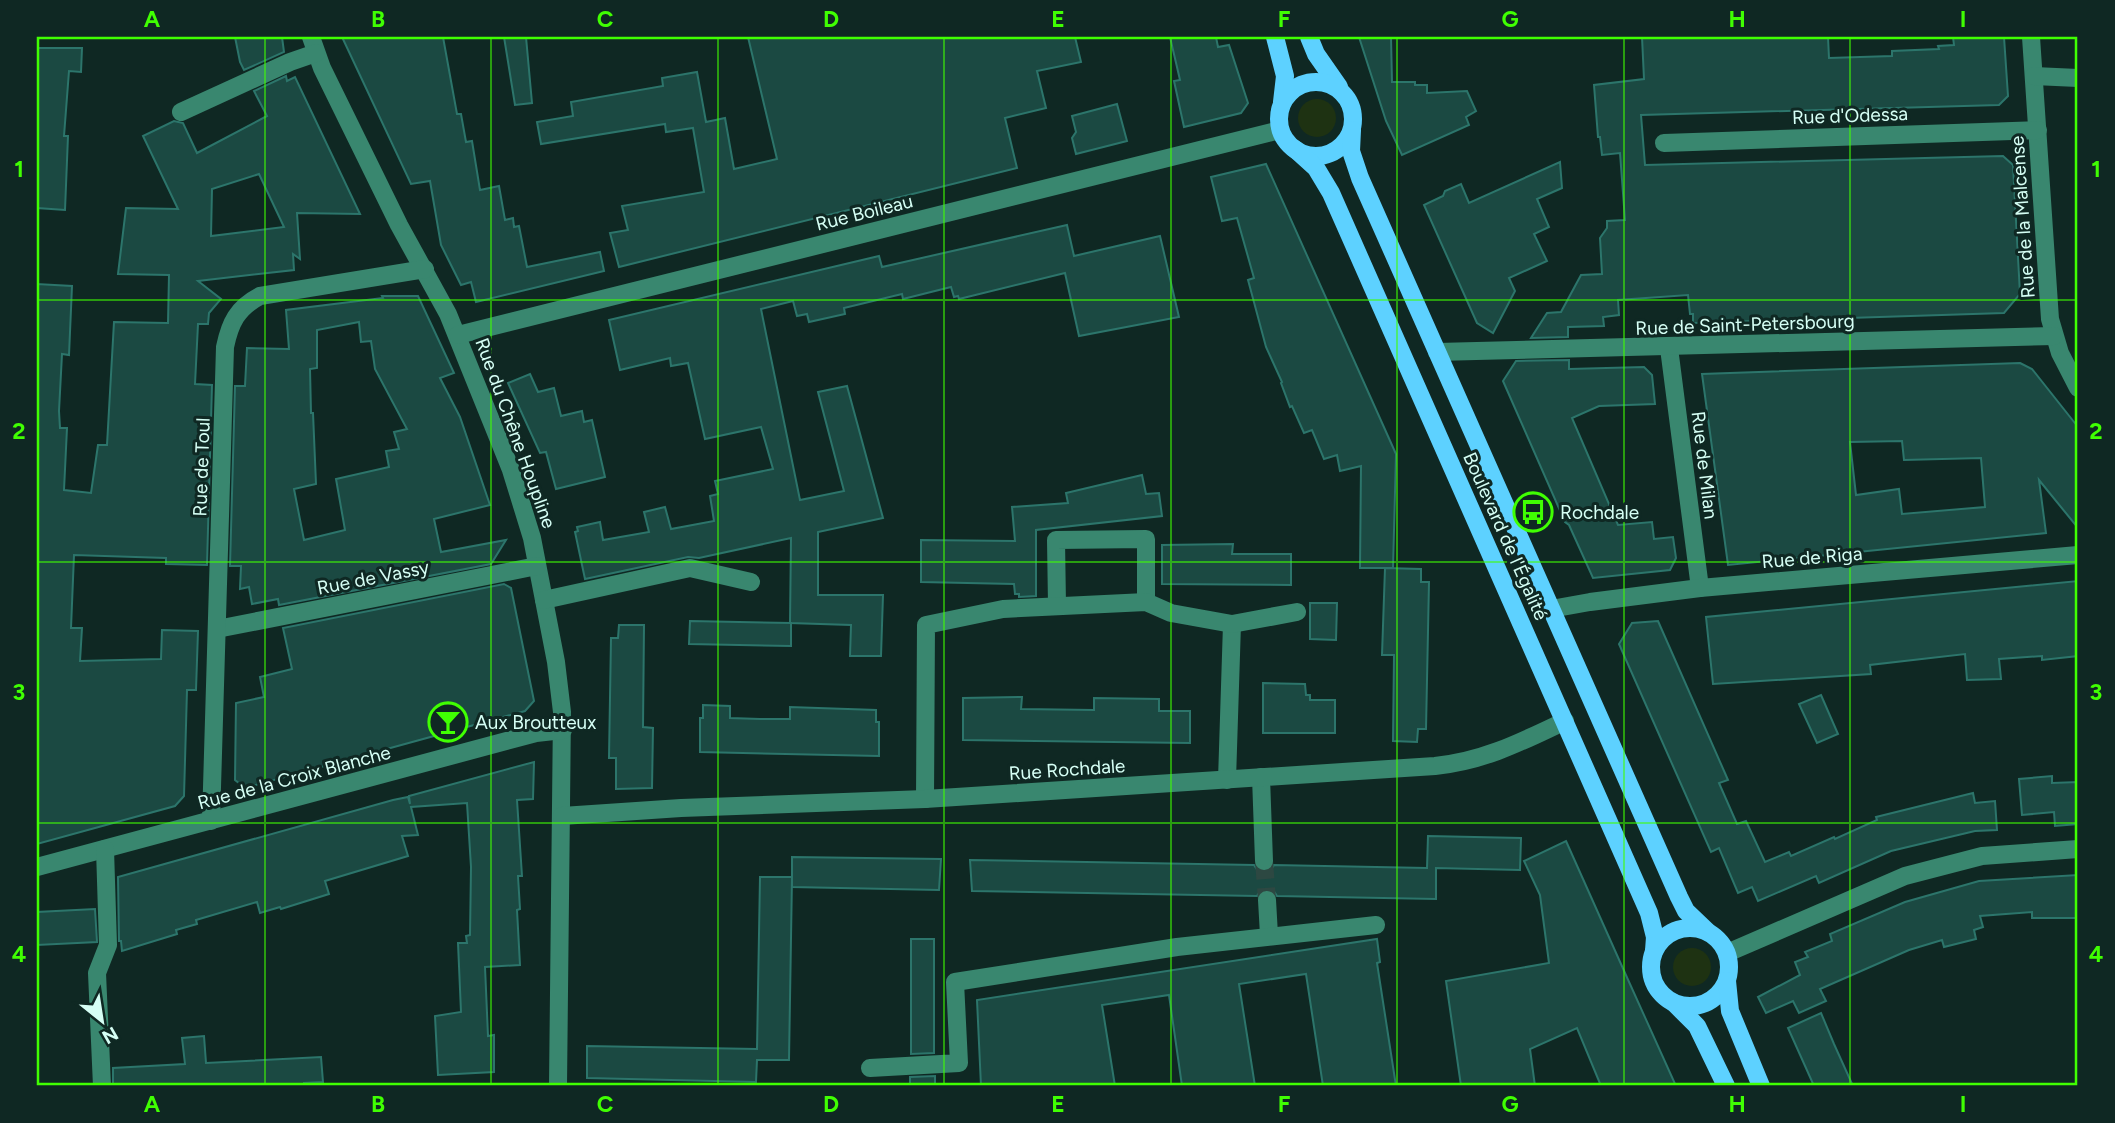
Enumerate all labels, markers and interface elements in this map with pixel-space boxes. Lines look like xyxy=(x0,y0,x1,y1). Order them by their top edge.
text: A xyxy=(144,5,161,33)
text: B xyxy=(371,5,385,33)
text: C xyxy=(597,5,614,33)
text: D xyxy=(823,5,839,33)
text: E xyxy=(1051,5,1065,33)
text: F xyxy=(1278,5,1291,33)
text: G xyxy=(1501,5,1519,33)
text: H xyxy=(1728,5,1746,33)
text: I xyxy=(1960,5,1966,33)
street label: Rue d'Odessa xyxy=(1792,102,1908,129)
street label: Rue de la Malcense xyxy=(2005,135,2040,299)
text: 1 xyxy=(14,155,24,183)
text: 1 xyxy=(2091,155,2101,183)
street label: Rue Boileau xyxy=(813,189,915,236)
street label: Rue de Saint-Petersbourg xyxy=(1635,309,1855,340)
street label: Rue du Chêne Houpline xyxy=(470,335,561,532)
street label: Rue de Milan xyxy=(1686,410,1723,520)
text: 2 xyxy=(12,417,26,445)
street label: Rue de Toul xyxy=(188,417,215,517)
text: 2 xyxy=(2089,417,2103,445)
street label: Boulevard de l'Égalité xyxy=(1458,449,1553,624)
bus stop icon: Rochdale xyxy=(1512,491,1554,533)
place label: Rochdale xyxy=(1560,501,1639,524)
street label: Rue de Riga xyxy=(1761,542,1863,573)
street label: Rue de Vassy xyxy=(315,555,431,600)
text: 3 xyxy=(13,678,25,706)
text: 3 xyxy=(2090,678,2102,706)
bar icon: Aux Broutteux xyxy=(427,701,469,743)
place label: Aux Broutteux xyxy=(475,711,596,734)
street label: Rue de la Croix Blanche xyxy=(195,741,393,814)
street label: Rue Rochdale xyxy=(1008,754,1126,785)
text: 4 xyxy=(12,940,26,968)
text: 4 xyxy=(2089,940,2103,968)
north arrow xyxy=(66,986,136,1056)
text: N xyxy=(98,1022,122,1049)
text: A xyxy=(144,1090,161,1118)
text: B xyxy=(371,1090,385,1118)
text: C xyxy=(597,1090,614,1118)
text: D xyxy=(823,1090,839,1118)
text: E xyxy=(1051,1090,1065,1118)
text: F xyxy=(1278,1090,1291,1118)
text: G xyxy=(1501,1090,1519,1118)
text: H xyxy=(1728,1090,1746,1118)
text: I xyxy=(1960,1090,1966,1118)

